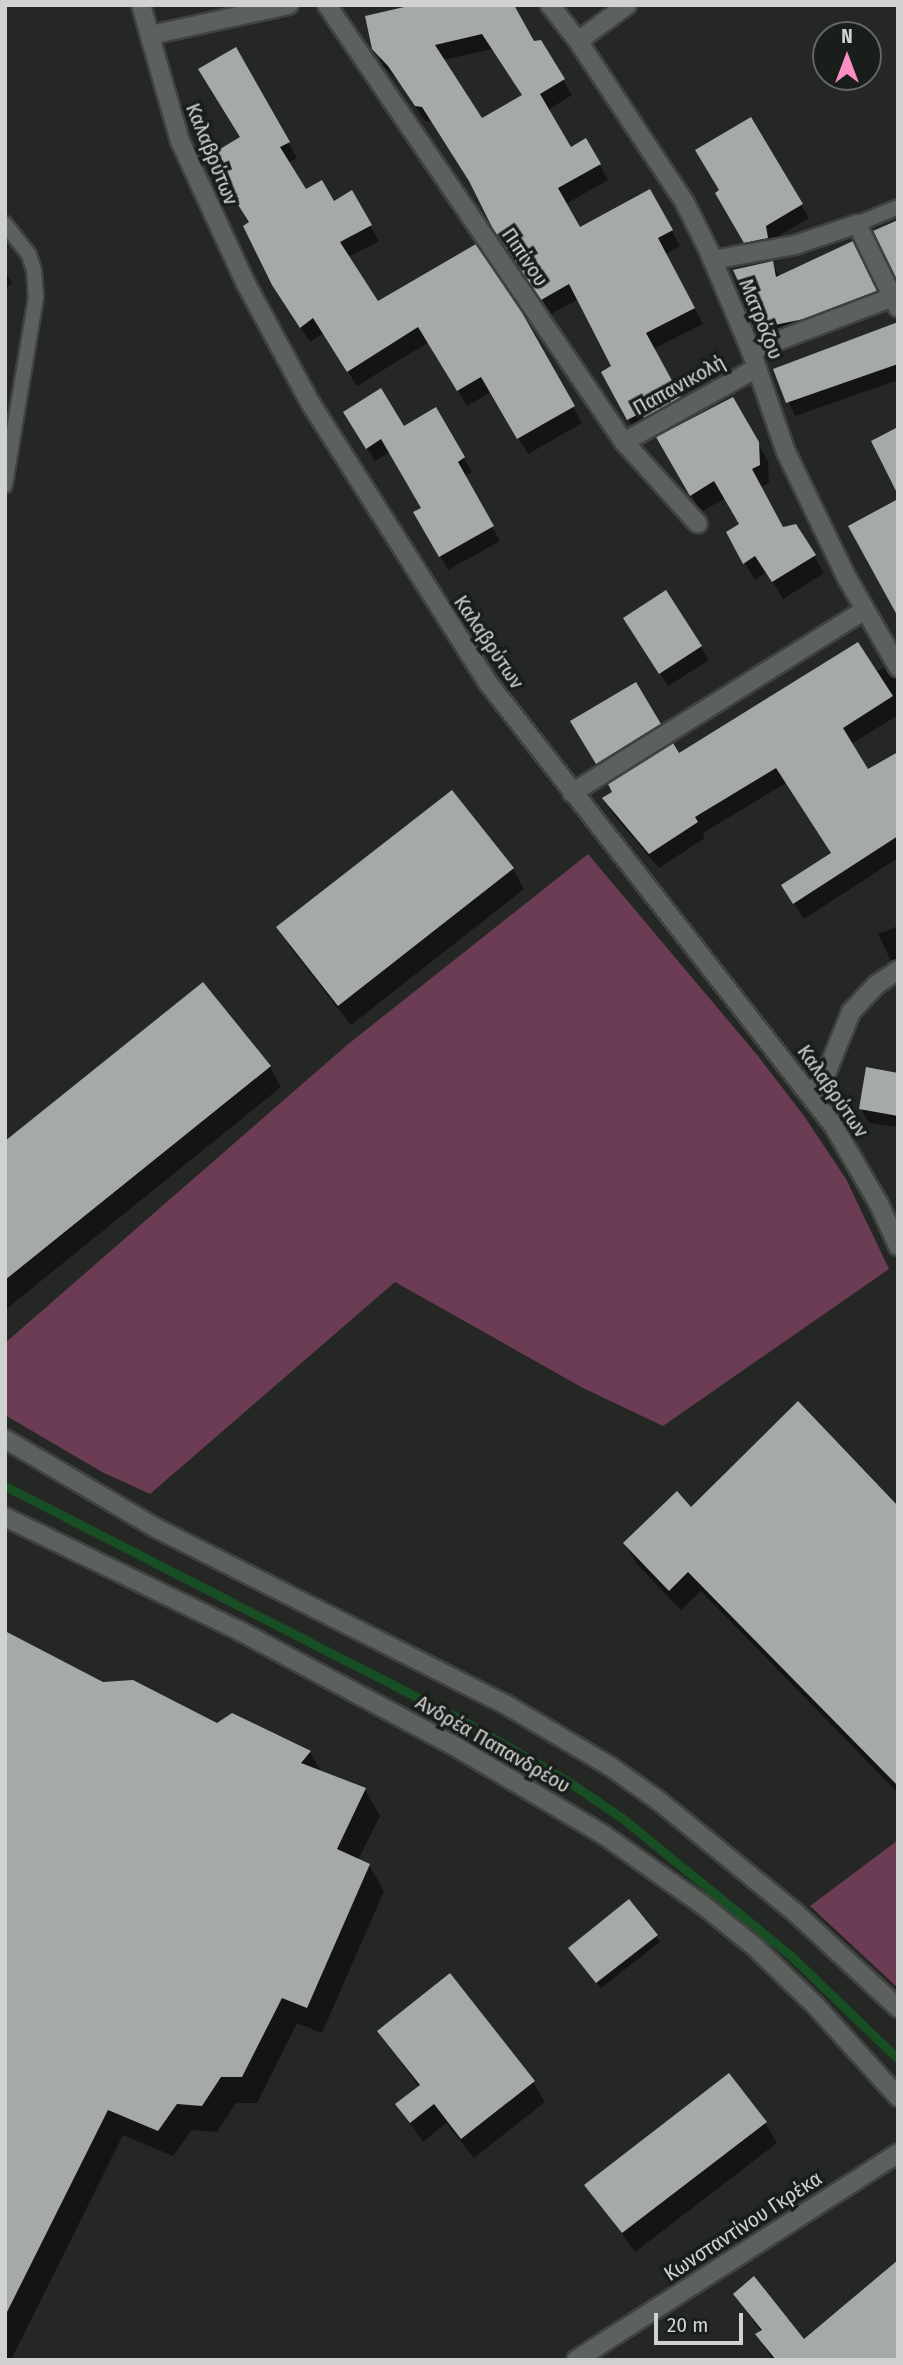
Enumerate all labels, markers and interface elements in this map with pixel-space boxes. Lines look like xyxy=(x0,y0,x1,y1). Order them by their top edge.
north arrow xyxy=(812,21,882,91)
text: N xyxy=(841,25,853,48)
street label: Καλαβρύτων xyxy=(180,99,244,209)
street label: Πιπίνου xyxy=(496,223,554,291)
street label: Ματρόζου xyxy=(733,275,789,363)
street label: Παπανικολή xyxy=(628,349,730,421)
street label: Καλαβρύτων xyxy=(449,590,529,694)
street label: Καλαβρύτων xyxy=(792,1040,874,1142)
street label: Ανδρέα Παπανδρέου xyxy=(411,1690,575,1798)
street label: Κωνσταντίνου Γκρέκα xyxy=(659,2166,827,2286)
scale bar xyxy=(658,2298,747,2342)
text: 20 m xyxy=(667,2312,708,2338)

